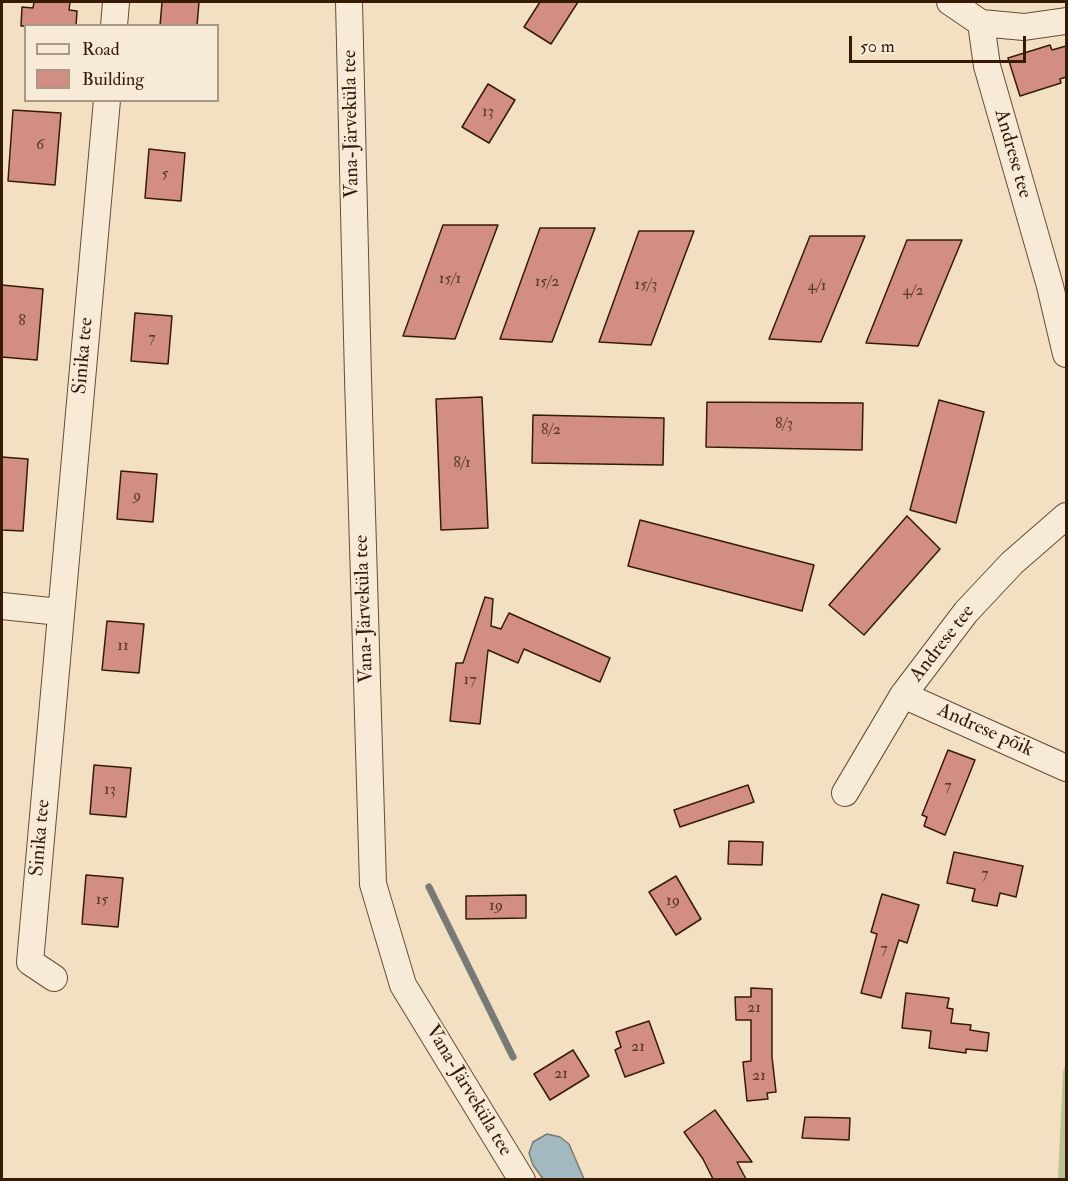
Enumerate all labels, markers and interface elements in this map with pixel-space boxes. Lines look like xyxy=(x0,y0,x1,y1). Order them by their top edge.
legend xyxy=(24,24,219,102)
scale bar xyxy=(852,24,1029,62)
text: 50 m xyxy=(860,35,895,58)
text: Road xyxy=(82,38,120,61)
street label: Vana-Järveküla tee xyxy=(339,50,365,198)
text: Building xyxy=(82,68,144,91)
house number: 13 xyxy=(482,103,494,123)
street label: Andrese tee xyxy=(988,107,1036,201)
house number: 6 xyxy=(36,136,44,156)
house number: 5 xyxy=(161,165,169,185)
house number: 15/1 xyxy=(439,270,461,290)
house number: 15/2 xyxy=(535,273,559,293)
house number: 15/3 xyxy=(635,276,657,296)
house number: 4/1 xyxy=(808,277,826,297)
house number: 4/2 xyxy=(902,282,924,302)
house number: 8 xyxy=(18,312,26,332)
street label: Sinika tee xyxy=(69,317,99,395)
house number: 7 xyxy=(148,329,156,349)
house number: 8/3 xyxy=(775,415,793,435)
house number: 8/2 xyxy=(541,421,561,441)
house number: 8/1 xyxy=(453,454,471,474)
house number: 9 xyxy=(133,487,141,507)
street label: Vana-Järveküla tee xyxy=(350,534,380,684)
street label: Andrese tee xyxy=(905,601,981,687)
house number: 11 xyxy=(117,637,129,657)
house number: 17 xyxy=(463,671,477,691)
street label: Andrese põik xyxy=(933,699,1037,763)
house number: 7 xyxy=(944,777,952,797)
house number: 13 xyxy=(104,781,116,801)
street label: Sinika tee xyxy=(26,799,56,877)
house number: 7 xyxy=(981,865,989,885)
house number: 15 xyxy=(96,891,108,911)
house number: 19 xyxy=(666,892,680,912)
house number: 19 xyxy=(489,897,503,917)
house number: 7 xyxy=(880,940,888,960)
house number: 21 xyxy=(747,999,761,1019)
street label: Vana-Järveküla tee xyxy=(419,1021,517,1161)
house number: 21 xyxy=(631,1038,645,1058)
house number: 21 xyxy=(554,1065,568,1085)
house number: 21 xyxy=(752,1067,766,1087)

